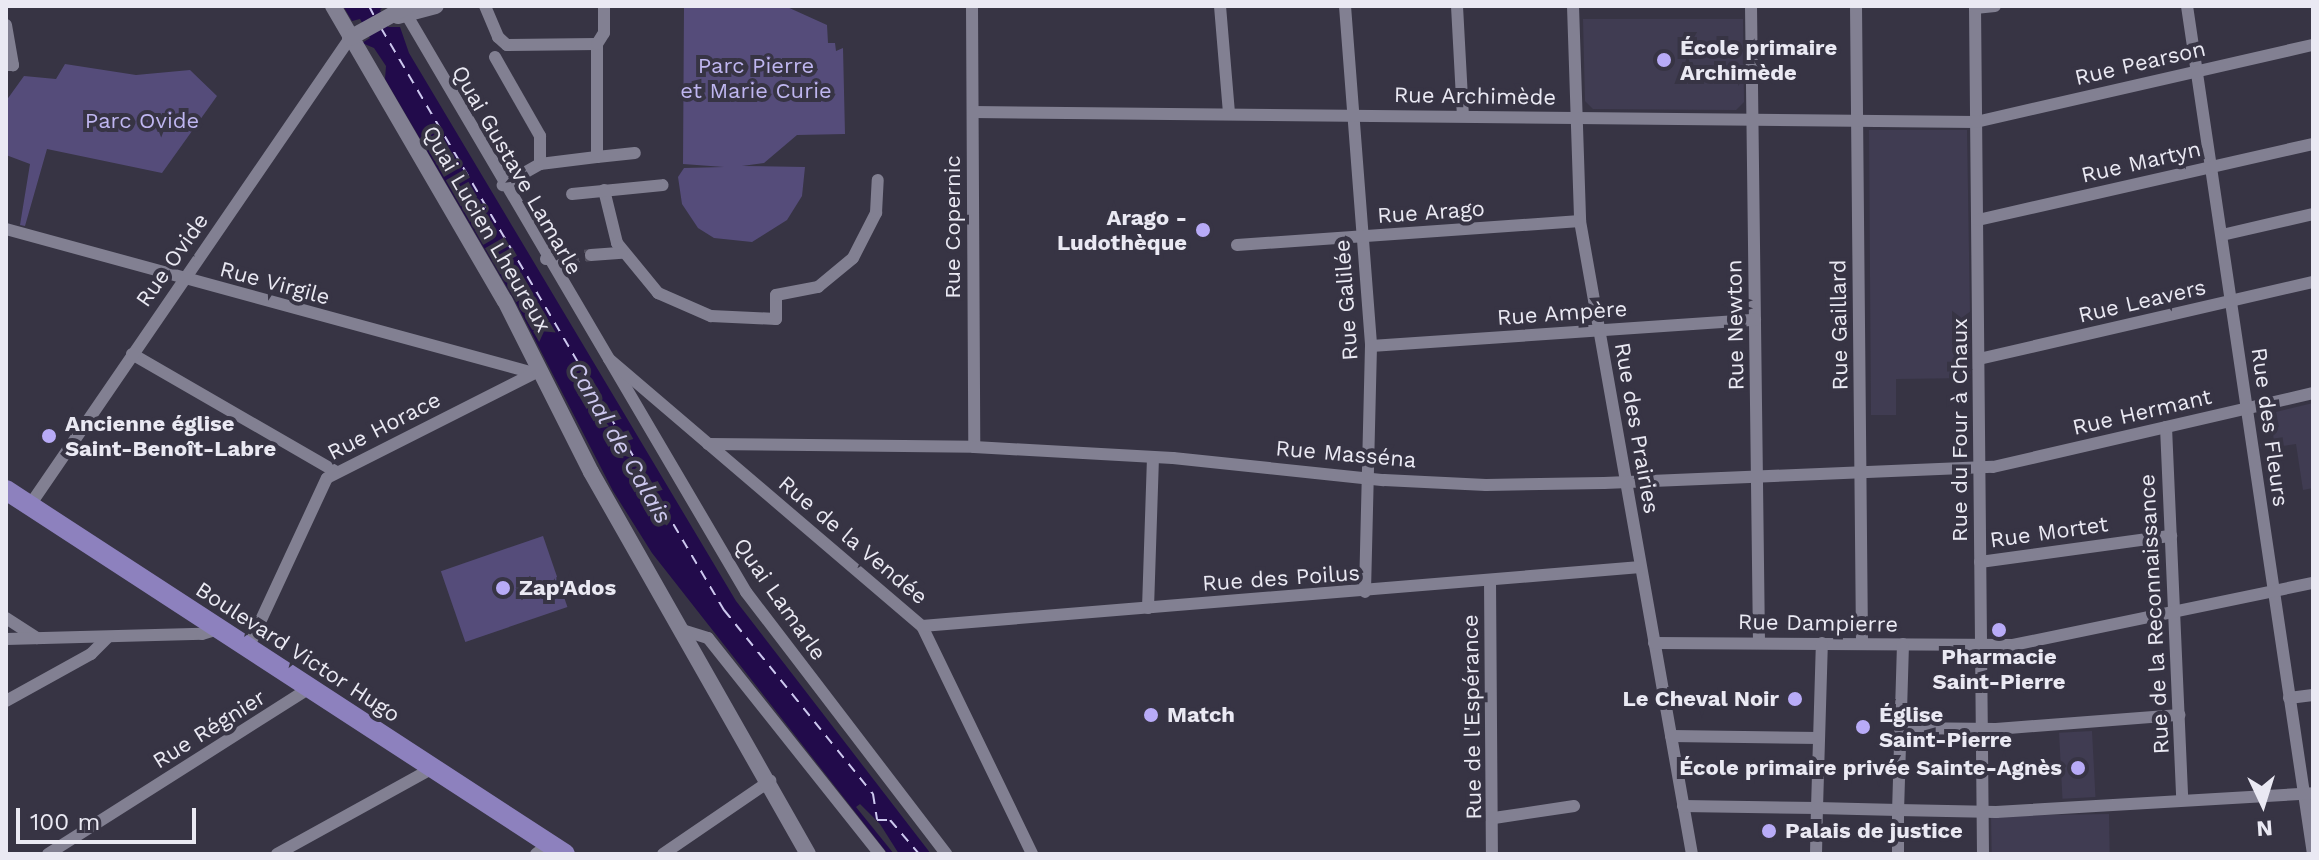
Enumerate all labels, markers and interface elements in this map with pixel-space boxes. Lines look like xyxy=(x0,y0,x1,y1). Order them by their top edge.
place label: École primaire Archimède xyxy=(1680,34,1837,86)
street label: Rue Pearson xyxy=(2072,35,2208,91)
marker: École primaire Archimède xyxy=(1655,51,1673,69)
park label: Parc Pierre et Marie Curie xyxy=(680,52,832,104)
street label: Quai Gustave Lamarle xyxy=(446,61,588,279)
street label: Rue Archimède xyxy=(1393,81,1557,111)
park label: Parc Ovide xyxy=(85,108,199,134)
street label: Quai Lucien Lheureux xyxy=(417,121,557,337)
street label: Rue Martyn xyxy=(2079,135,2203,189)
street label: Rue Copernic xyxy=(940,155,966,299)
street label: Rue Arago xyxy=(1376,195,1486,229)
place label: Arago - Ludothèque xyxy=(1057,204,1187,256)
street label: Rue Ovide xyxy=(130,208,214,312)
marker: Arago - Ludothèque xyxy=(1194,221,1212,239)
street label: Rue Galilée xyxy=(1329,239,1363,361)
street label: Rue Virgile xyxy=(217,256,333,310)
street label: Rue Newton xyxy=(1721,259,1749,391)
street label: Rue Gaillard xyxy=(1825,259,1853,391)
street label: Rue Leavers xyxy=(2076,274,2208,328)
street label: Rue Ampère xyxy=(1496,295,1628,331)
street label: Rue du Four à Chaux xyxy=(1947,318,1973,542)
street label: Rue des Prairies xyxy=(1609,340,1665,516)
street label: Rue des Fleurs xyxy=(2246,346,2294,508)
water label: Canal de Calais xyxy=(561,357,677,529)
street label: Rue Hermant xyxy=(2070,383,2214,441)
street label: Rue Horace xyxy=(323,386,445,466)
place label: Ancienne église Saint-Benoît-Labre xyxy=(65,410,276,462)
marker: Ancienne église Saint-Benoît-Labre xyxy=(40,427,58,445)
street label: Rue Masséna xyxy=(1275,435,1417,473)
street label: Rue de la Vendée xyxy=(773,470,933,610)
street label: Rue de la Reconnaissance xyxy=(2133,473,2175,755)
street label: Rue Mortet xyxy=(1988,511,2110,553)
street label: Quai Lamarle xyxy=(728,533,832,665)
street label: Rue des Poilus xyxy=(1201,559,1361,597)
place label: Zap'Ados xyxy=(519,575,616,601)
street label: Boulevard Victor Hugo xyxy=(190,576,406,728)
marker: Zap'Ados xyxy=(494,579,512,597)
street label: Rue Dampierre xyxy=(1738,608,1898,638)
street label: Rue de l'Espérance xyxy=(1457,614,1487,820)
marker: Pharmacie Saint-Pierre xyxy=(1990,621,2008,639)
place label: Pharmacie Saint-Pierre xyxy=(1933,643,2065,694)
street label: Rue Régnier xyxy=(148,684,270,774)
place label: Le Cheval Noir xyxy=(1622,686,1779,712)
marker: Le Cheval Noir xyxy=(1786,690,1804,708)
place label: Église Saint-Pierre xyxy=(1879,701,2012,752)
place label: Match xyxy=(1167,702,1235,728)
marker: Match xyxy=(1142,706,1160,724)
marker: Église Saint-Pierre xyxy=(1854,718,1872,736)
place label: École primaire privée Sainte-Agnès xyxy=(1679,755,2062,781)
marker: École primaire privée Sainte-Agnès xyxy=(2069,759,2087,777)
north arrow xyxy=(2223,764,2303,844)
scale bar xyxy=(20,792,200,842)
text: 100 m xyxy=(30,808,100,836)
text: N xyxy=(2256,815,2274,841)
place label: Palais de justice xyxy=(1785,818,1963,844)
marker: Palais de justice xyxy=(1760,822,1778,840)

